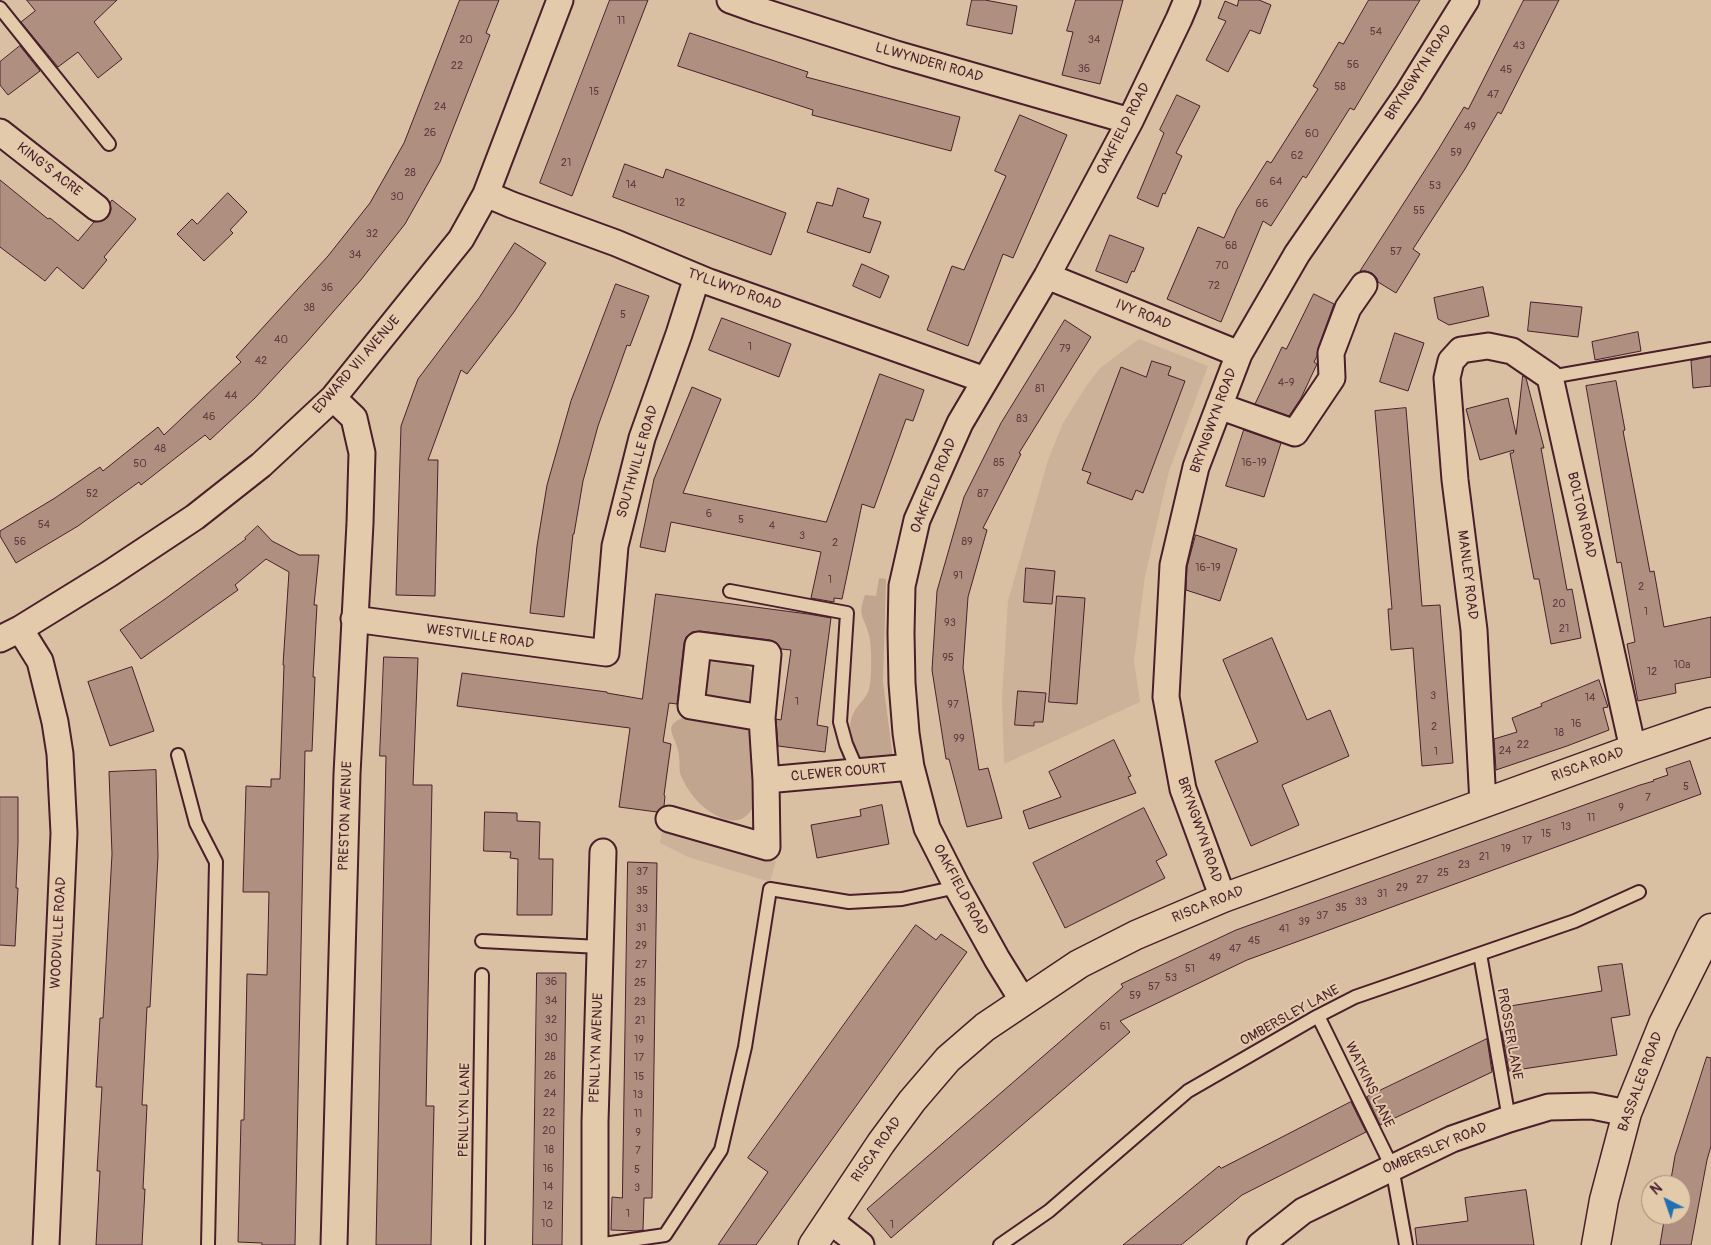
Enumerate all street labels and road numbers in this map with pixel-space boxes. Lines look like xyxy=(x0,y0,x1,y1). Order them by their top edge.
street label: BRYNGWYN ROAD xyxy=(1382,22,1456,124)
street label: LLWYNDERI ROAD xyxy=(873,40,985,86)
street label: OAKFIELD ROAD xyxy=(1094,80,1154,178)
street label: KING'S ACRE xyxy=(13,139,85,201)
street label: TYLLWYD ROAD xyxy=(685,265,783,315)
street label: IVY ROAD xyxy=(1113,296,1173,334)
street label: EDWARD VII AVENUE xyxy=(310,312,404,418)
street label: BRYNGWYN ROAD xyxy=(1187,366,1241,476)
street label: SOUTHVILLE ROAD xyxy=(614,404,662,520)
street label: OAKFIELD ROAD xyxy=(907,436,961,536)
street label: BOLTON ROAD xyxy=(1563,470,1599,560)
street label: MANLEY ROAD xyxy=(1453,529,1481,621)
street label: WESTVILLE ROAD xyxy=(425,621,535,653)
street label: RISCA ROAD xyxy=(1549,744,1627,786)
street label: CLEWER COURT xyxy=(790,760,888,786)
street label: PRESTON AVENUE xyxy=(336,761,356,871)
street label: BRYNGWYN ROAD xyxy=(1173,775,1225,885)
street label: OAKFIELD ROAD xyxy=(929,842,991,938)
street label: WOODVILLE ROAD xyxy=(48,877,70,989)
street label: RISCA ROAD xyxy=(1170,883,1246,927)
street label: OMBERSLEY LANE xyxy=(1238,982,1342,1050)
street label: PROSSER LANE xyxy=(1493,987,1525,1081)
street label: PENLLYN AVENUE xyxy=(587,993,607,1103)
street label: BASSALEG ROAD xyxy=(1615,1030,1667,1134)
street label: WATKINS LANE xyxy=(1341,1039,1397,1131)
street label: PENLLYN LANE xyxy=(456,1062,474,1158)
street label: RISCA ROAD xyxy=(848,1114,906,1186)
street label: OMBERSLEY ROAD xyxy=(1380,1119,1490,1179)

